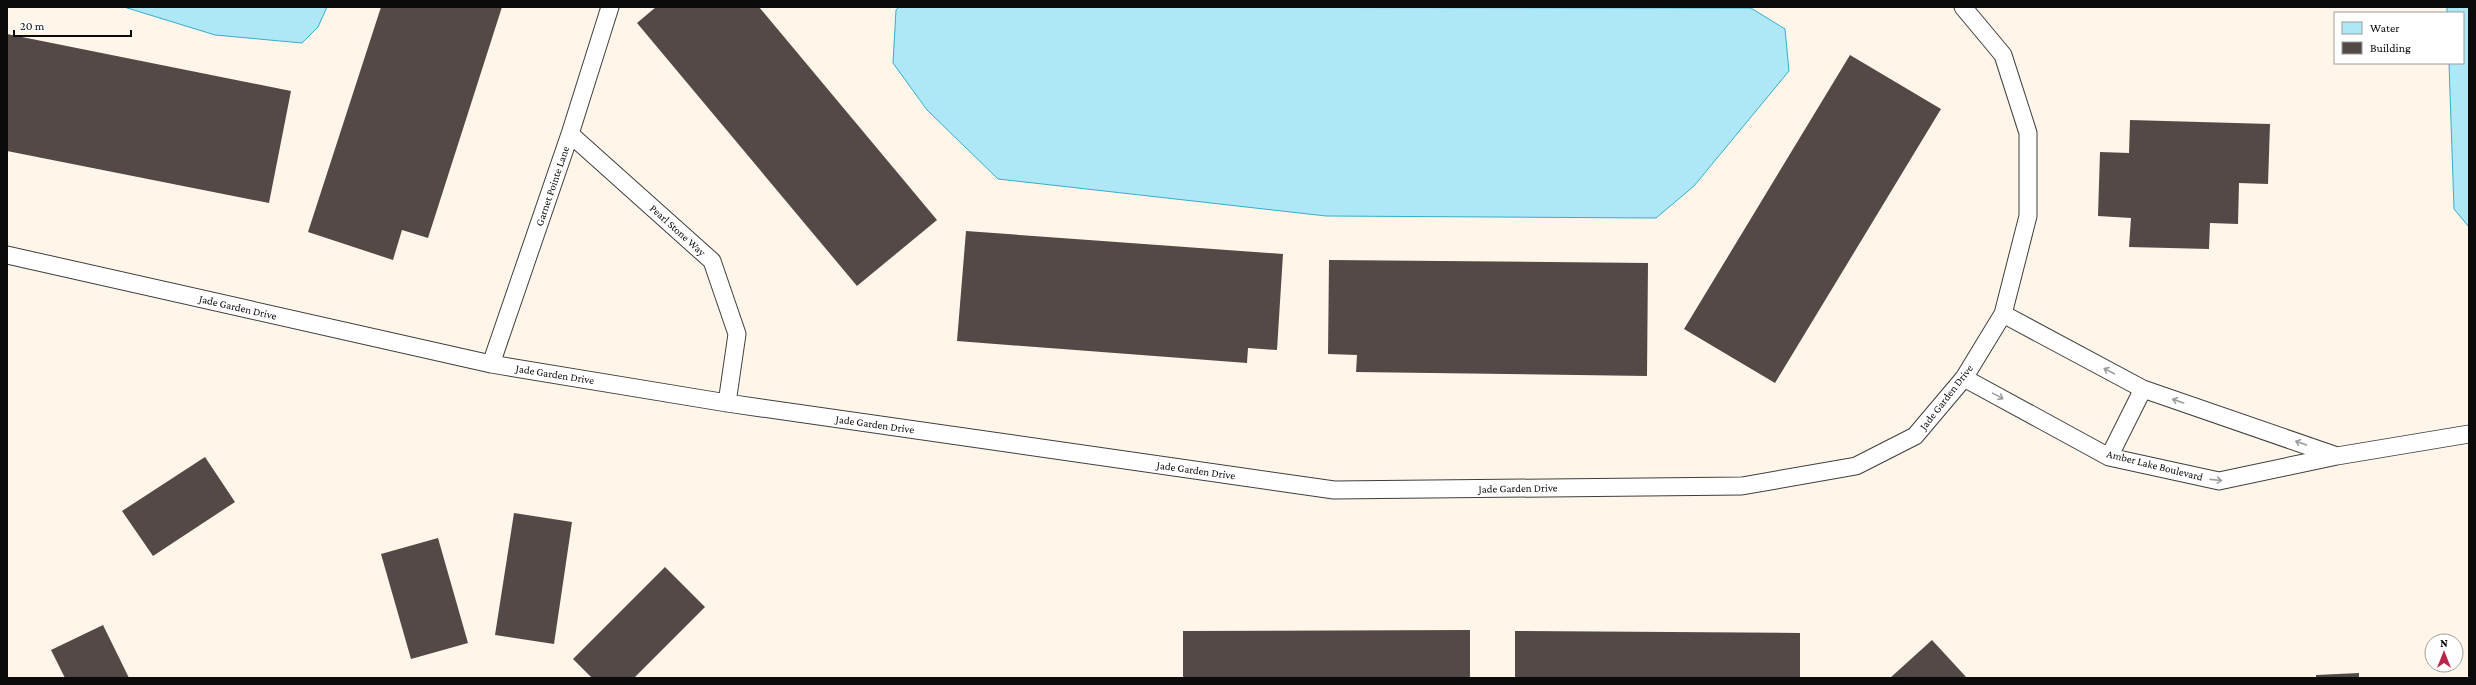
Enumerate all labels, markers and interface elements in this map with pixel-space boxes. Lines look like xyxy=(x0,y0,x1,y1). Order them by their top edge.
scale bar xyxy=(14,12,131,38)
legend xyxy=(2334,12,2464,64)
text: 20 m xyxy=(20,19,45,33)
text: Water xyxy=(2370,21,2400,35)
text: Building xyxy=(2370,41,2411,55)
street label: Garnet Pointe Lane xyxy=(533,144,571,228)
street label: Pearl Stone Way xyxy=(647,202,709,259)
street label: Jade Garden Drive xyxy=(197,292,278,323)
street label: Jade Garden Drive xyxy=(514,362,595,387)
street label: Jade Garden Drive xyxy=(1916,362,1976,433)
one-way arrow xyxy=(2103,366,2115,374)
one-way arrow xyxy=(1992,393,2004,400)
one-way arrow xyxy=(2171,397,2184,404)
street label: Jade Garden Drive xyxy=(834,412,915,436)
one-way arrow xyxy=(2294,439,2307,446)
street label: Amber Lake Boulevard xyxy=(2106,447,2205,483)
street label: Jade Garden Drive xyxy=(1155,458,1236,482)
one-way arrow xyxy=(2209,476,2222,483)
street label: Jade Garden Drive xyxy=(1477,481,1558,496)
north arrow xyxy=(2424,633,2464,673)
text: N xyxy=(2440,637,2448,649)

